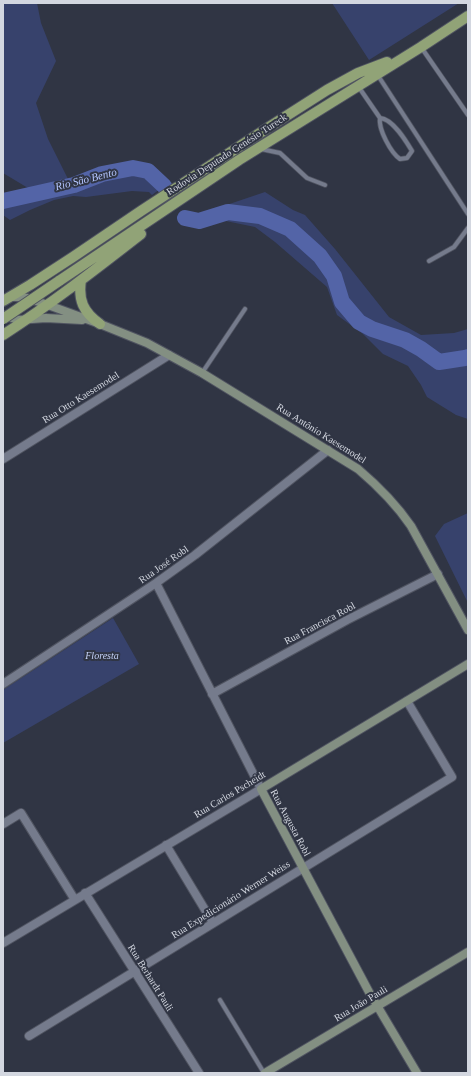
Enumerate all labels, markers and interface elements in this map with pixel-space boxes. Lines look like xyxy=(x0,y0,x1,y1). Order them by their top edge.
street label: Rodovia Deputado Genésio Tureck xyxy=(165,112,289,198)
water label: Rio São Bento xyxy=(54,166,118,194)
street label: Rua Otto Kaesemodel xyxy=(40,370,122,426)
street label: Rua Antônio Kaesemodel xyxy=(274,402,368,466)
street label: Rua José Robl xyxy=(137,544,191,586)
street label: Rua Francisca Robl xyxy=(282,600,358,648)
park label: Floresta xyxy=(85,650,119,662)
street label: Rua Carlos Pscheidt xyxy=(192,769,268,821)
street label: Rua Augusta Robl xyxy=(267,788,313,858)
street label: Rua Expedicionário Werner Weiss xyxy=(170,858,292,942)
street label: Rua Berhardt Pauli xyxy=(125,942,175,1014)
street label: Rua João Pauli xyxy=(332,983,390,1025)

